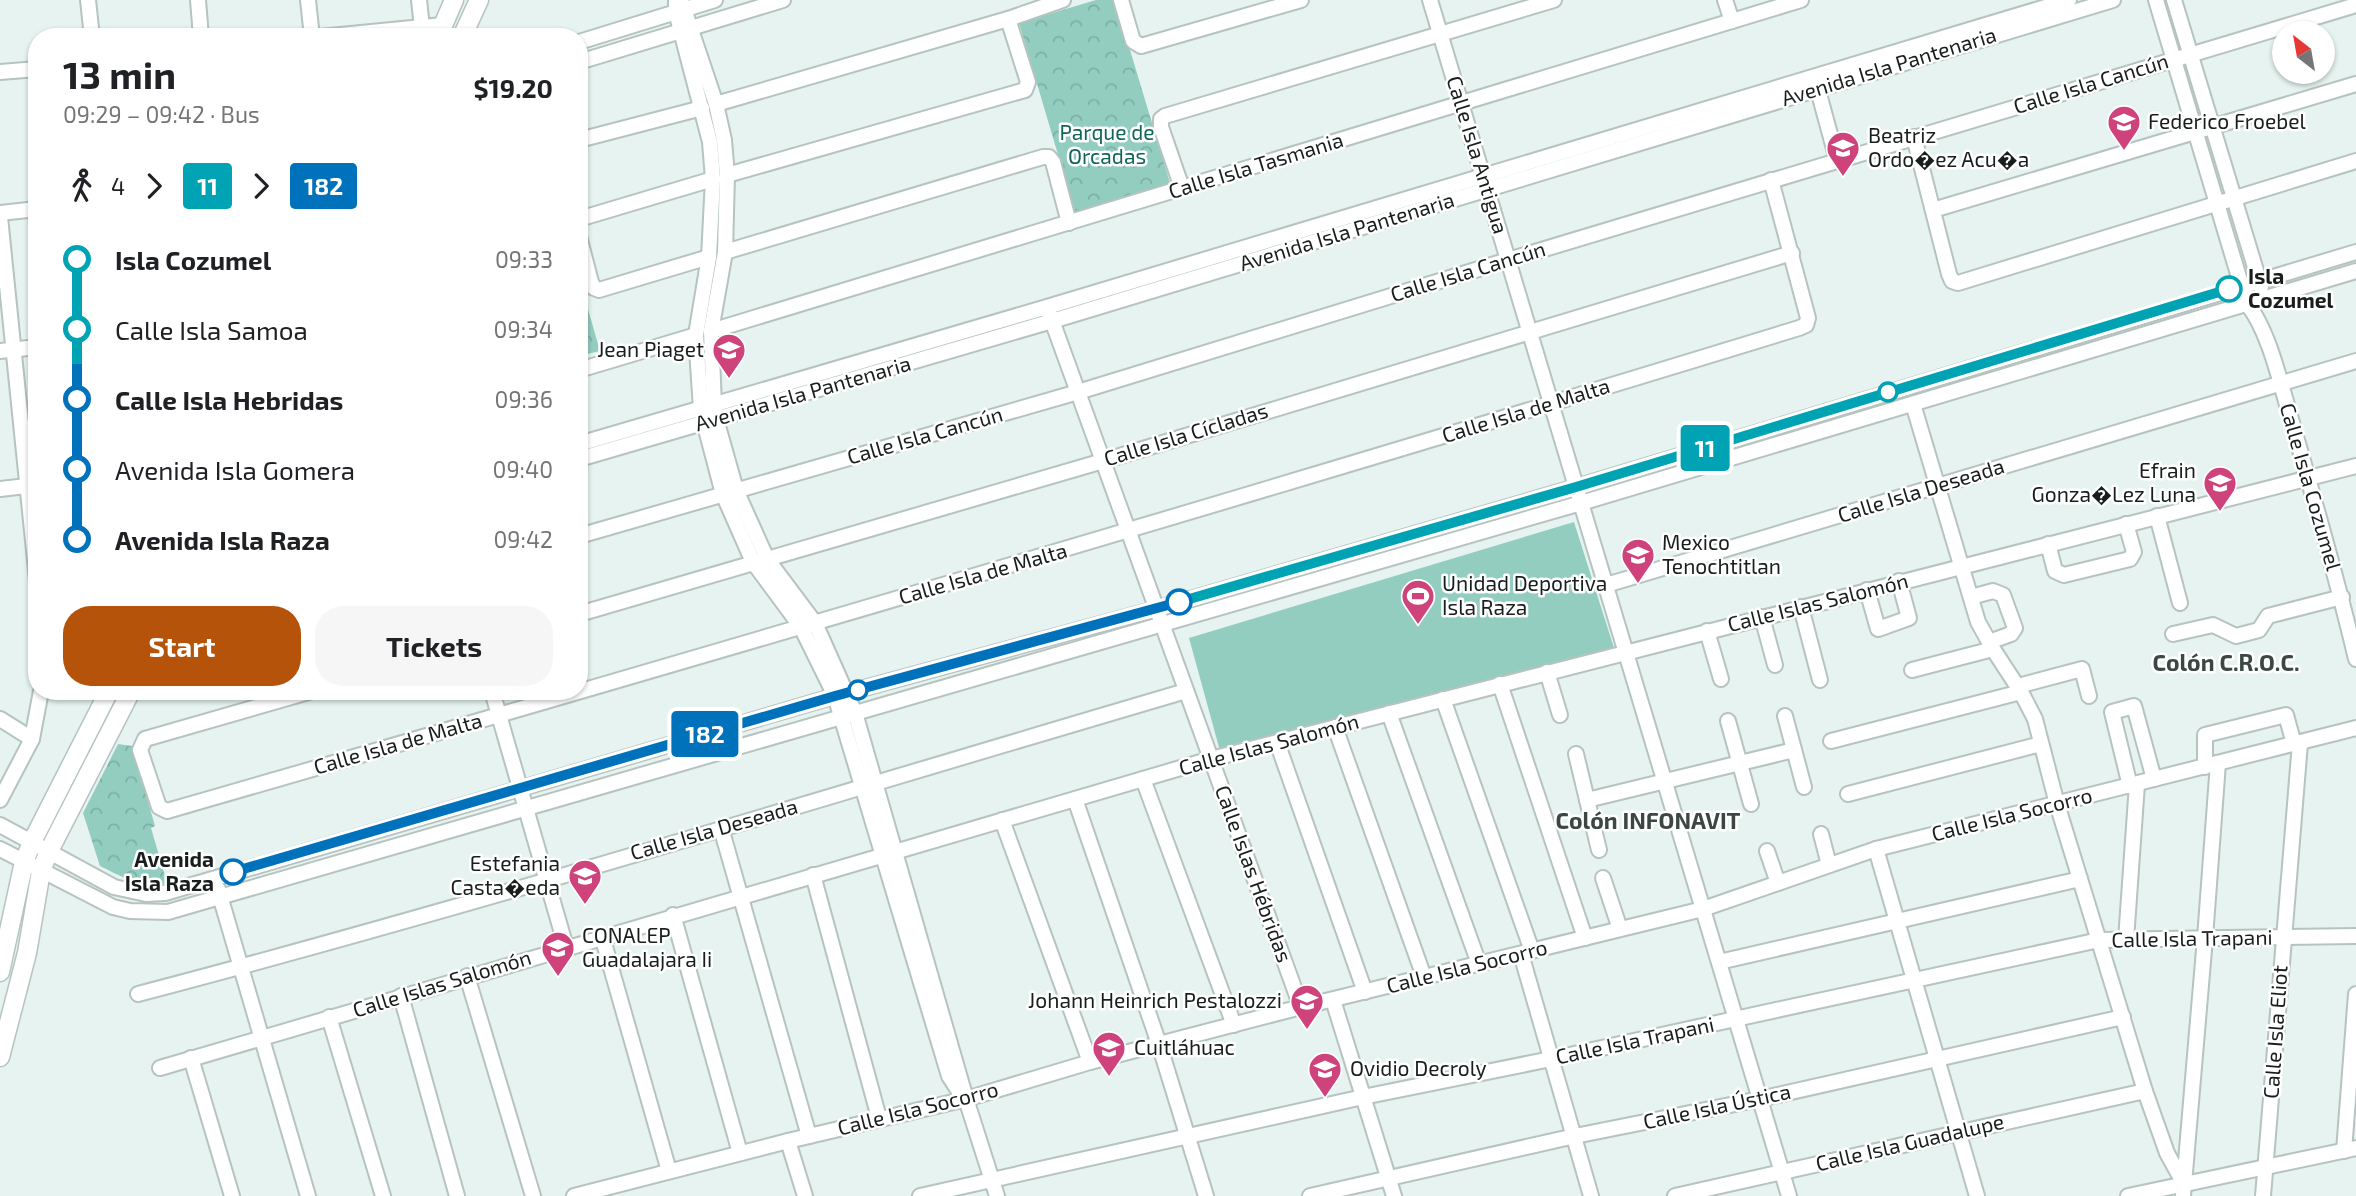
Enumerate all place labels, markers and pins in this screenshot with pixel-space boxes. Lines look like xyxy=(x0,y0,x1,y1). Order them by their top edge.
school or university icon: Federico Froebel xyxy=(2105,103,2143,152)
place label: Federico Froebel xyxy=(2148,108,2306,133)
place label: Beatriz Ordo�ez Acu�a xyxy=(1868,122,2029,171)
school or university icon: Beatriz Ordo�ez Acu�a xyxy=(1824,129,1862,178)
place label: Isla Cozumel xyxy=(2248,263,2334,312)
marker: Isla Cozumel xyxy=(2216,276,2242,302)
school or university icon: Jean Piaget xyxy=(710,331,748,380)
place label: Jean Piaget xyxy=(597,336,704,361)
unlabelled marker xyxy=(1878,382,1898,402)
place label: Efrain Gonza�Lez Luna xyxy=(2032,457,2196,506)
school or university icon: Efrain Gonza�Lez Luna xyxy=(2201,464,2239,513)
place label: Mexico Tenochtitlan xyxy=(1662,529,1781,578)
school or university icon: Mexico Tenochtitlan xyxy=(1619,536,1657,585)
place label: Unidad Deportiva Isla Raza xyxy=(1442,570,1607,619)
sports icon: Unidad Deportiva Isla Raza xyxy=(1399,577,1437,626)
unlabelled marker xyxy=(1166,589,1192,615)
unlabelled marker xyxy=(848,680,868,700)
place label: Avenida Isla Raza xyxy=(125,846,214,895)
place label: Estefania Casta�eda xyxy=(450,850,560,899)
school or university icon: Estefania Casta�eda xyxy=(566,857,604,906)
marker: Avenida Isla Raza xyxy=(220,859,246,885)
place label: CONALEP Guadalajara Ii xyxy=(582,922,712,972)
school or university icon: CONALEP Guadalajara Ii xyxy=(539,929,577,978)
school or university icon: Johann Heinrich Pestalozzi xyxy=(1288,982,1326,1031)
place label: Johann Heinrich Pestalozzi xyxy=(1028,987,1282,1012)
school or university icon: Cuitláhuac xyxy=(1090,1029,1128,1078)
place label: Cuitláhuac xyxy=(1134,1034,1235,1059)
school or university icon: Ovidio Decroly xyxy=(1306,1050,1344,1099)
place label: Ovidio Decroly xyxy=(1350,1055,1487,1080)

